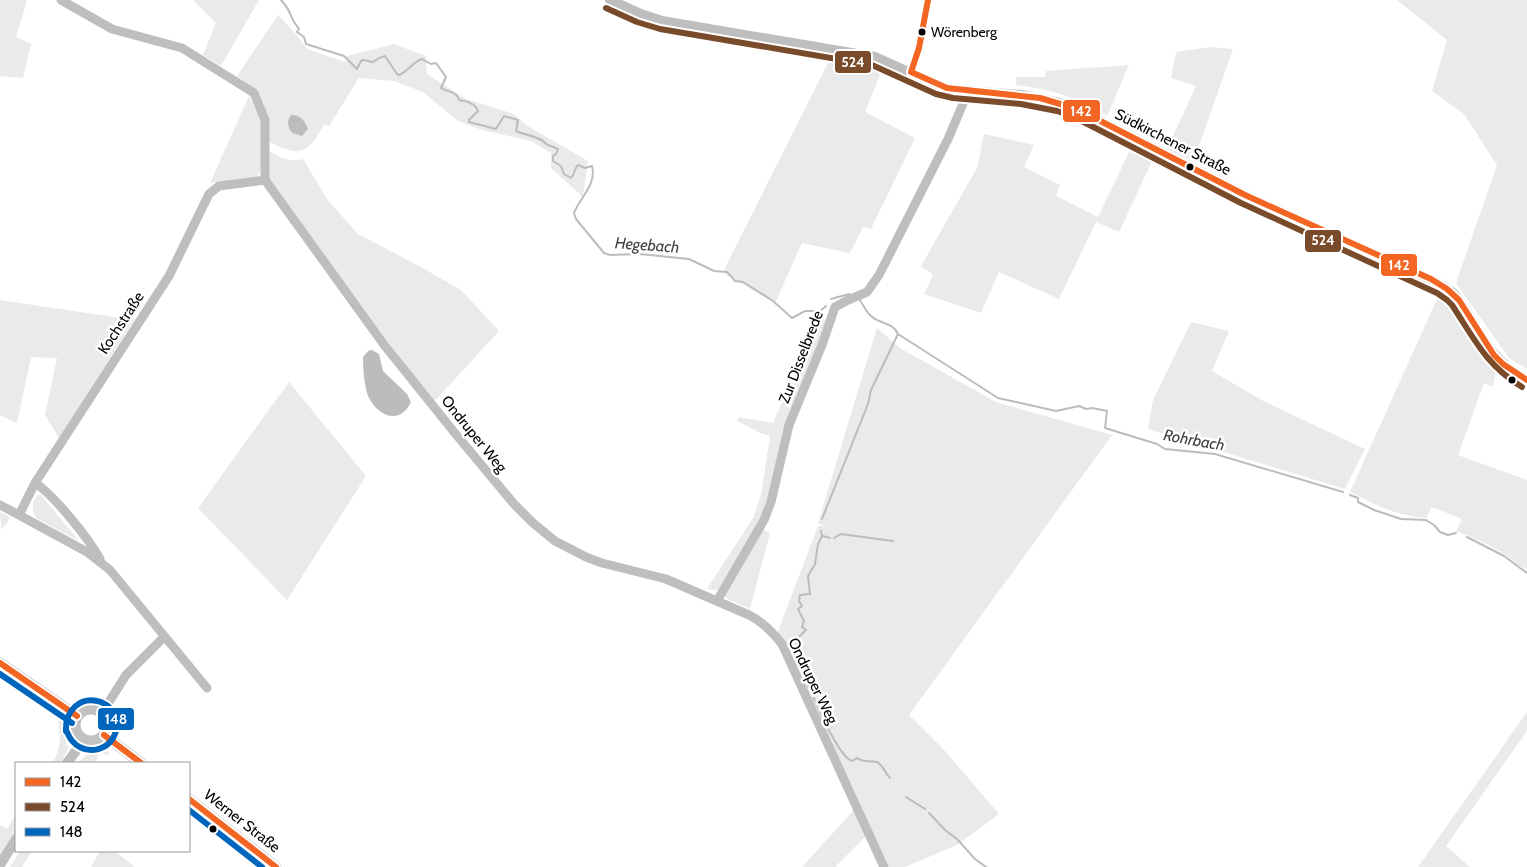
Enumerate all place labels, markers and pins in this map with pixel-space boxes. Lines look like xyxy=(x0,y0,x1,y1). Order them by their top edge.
place label: Wörenberg xyxy=(931,23,998,41)
marker: Wörenberg xyxy=(917,27,927,37)
unlabelled marker xyxy=(1185,162,1195,172)
unlabelled marker xyxy=(1507,375,1517,385)
unlabelled marker xyxy=(208,824,218,834)

